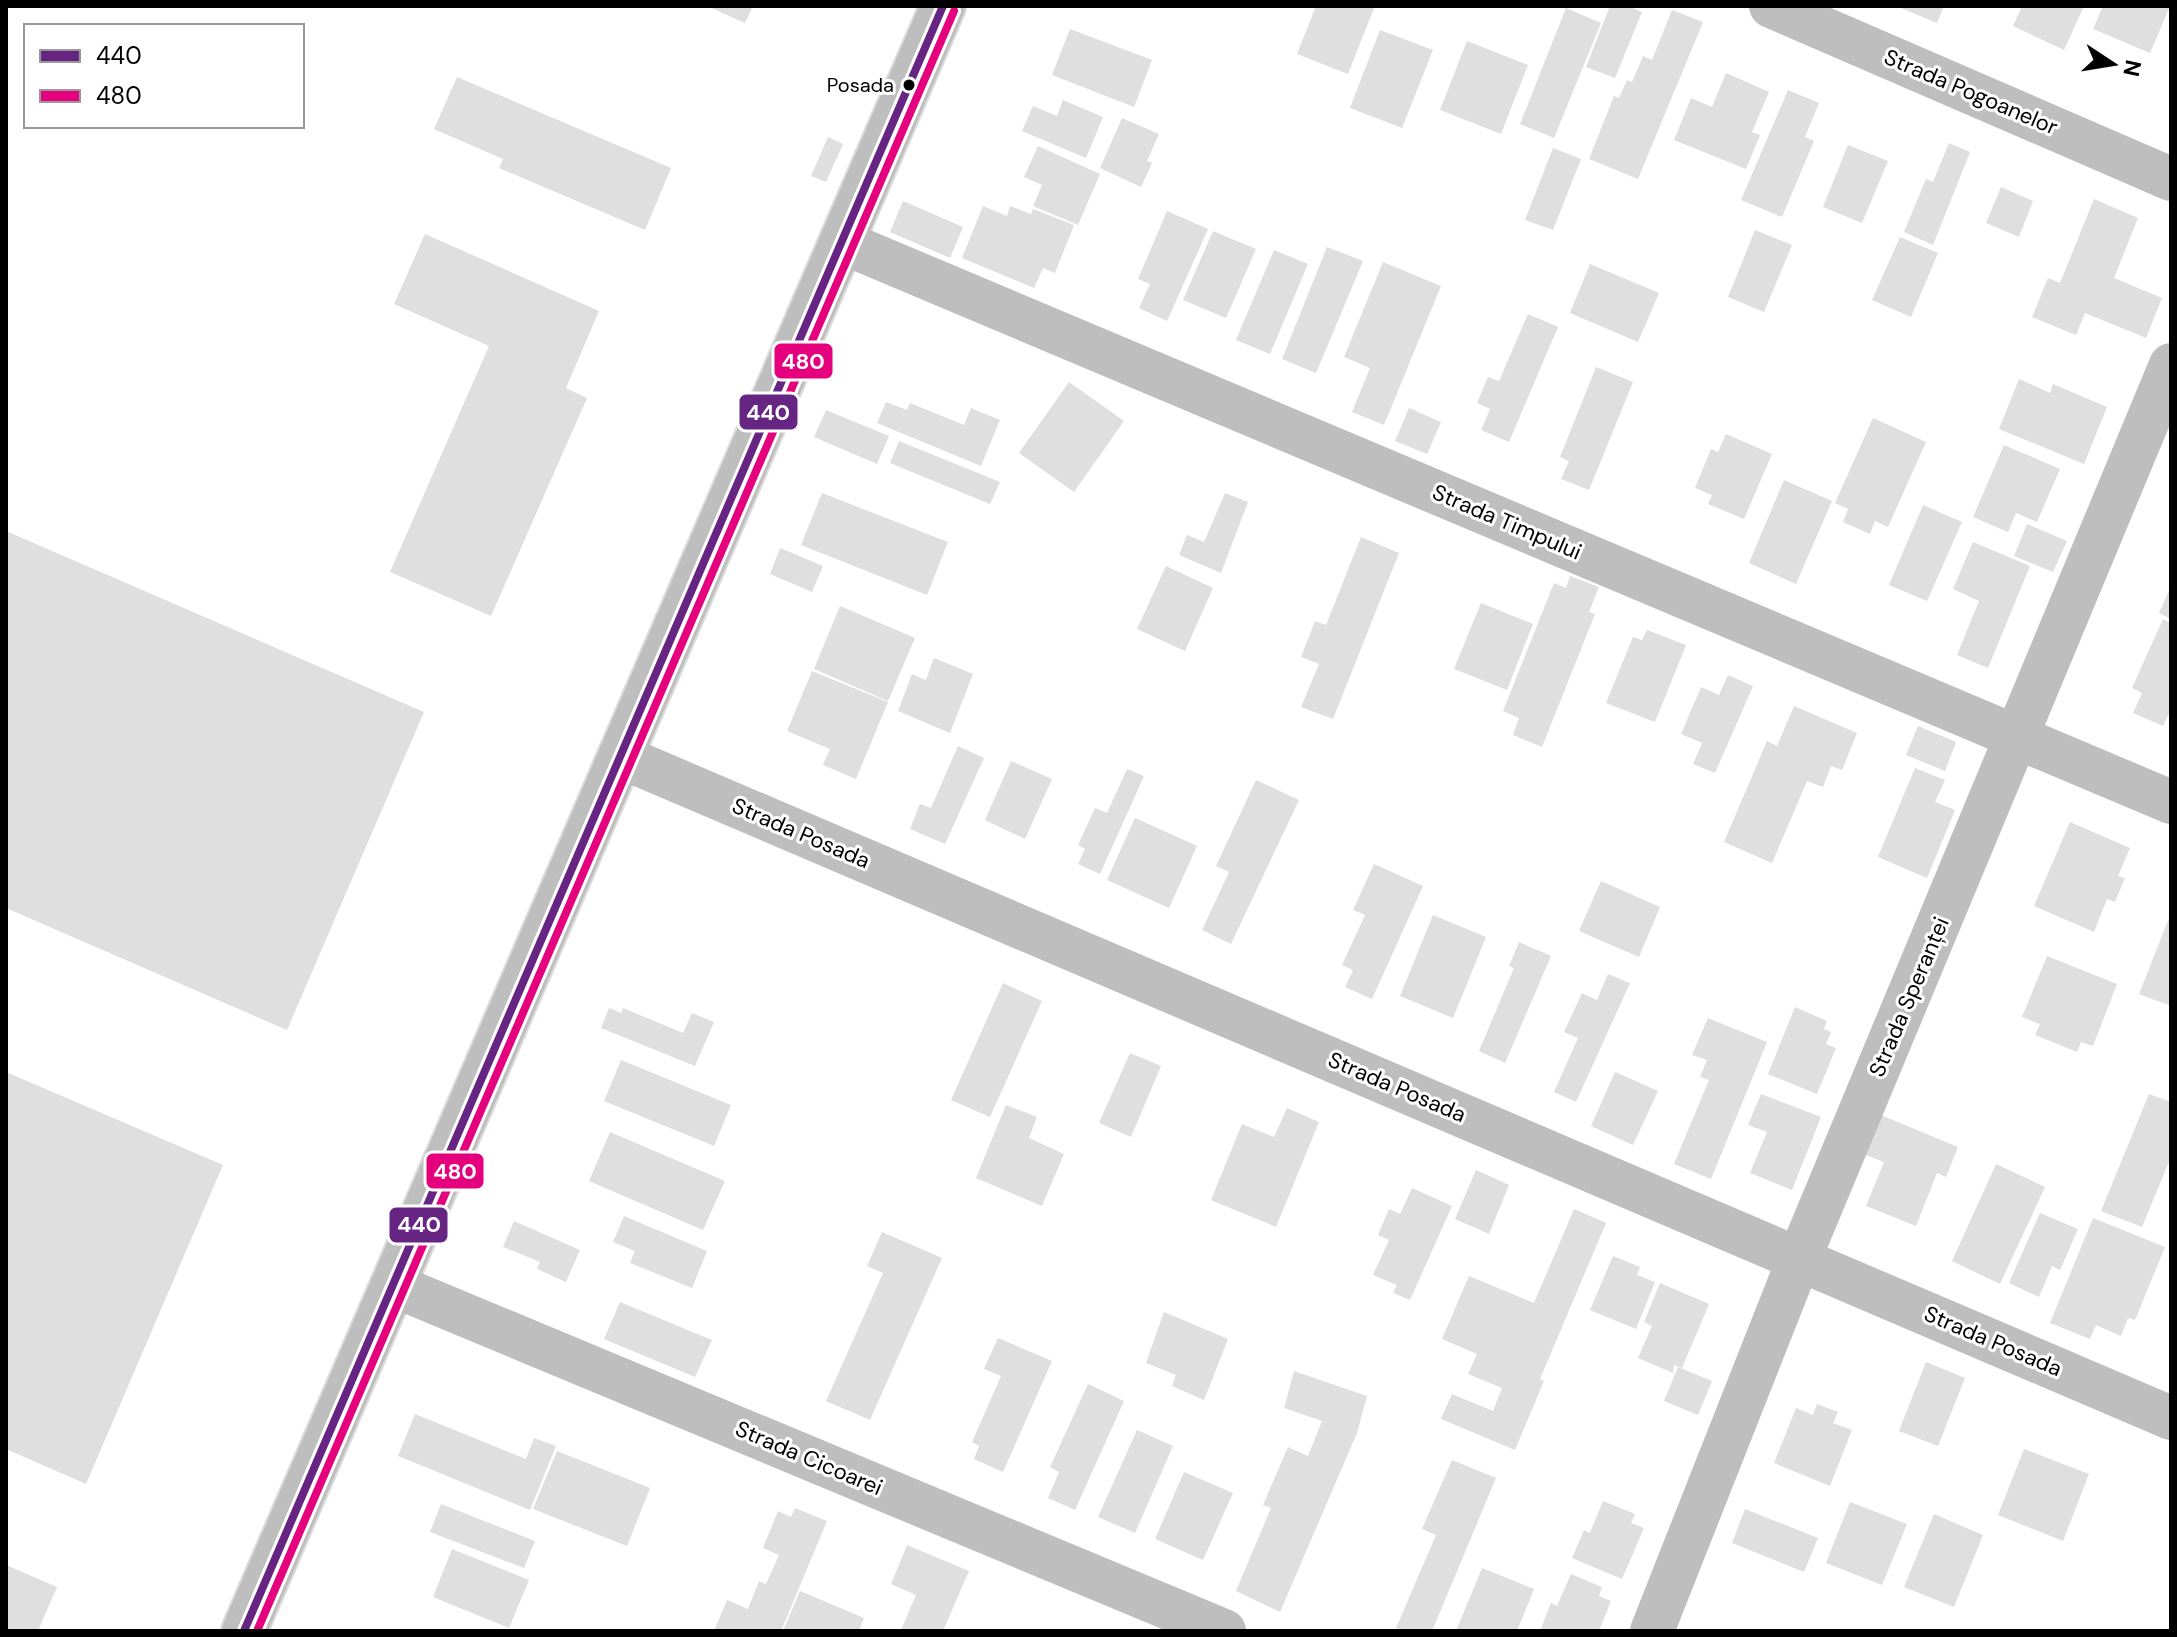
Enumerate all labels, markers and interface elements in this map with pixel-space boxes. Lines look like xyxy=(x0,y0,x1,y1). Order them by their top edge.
legend xyxy=(24,24,304,128)
north arrow xyxy=(2073,24,2153,104)
text: 440 xyxy=(96,40,142,71)
street label: Strada Pogoanelor xyxy=(1880,42,2062,142)
text: N xyxy=(2116,57,2148,79)
place label: Posada xyxy=(827,72,894,98)
marker: Posada xyxy=(901,77,917,93)
text: 480 xyxy=(96,80,142,111)
line badge: 480 xyxy=(773,342,834,380)
text: 480 xyxy=(781,347,825,376)
line badge: 440 xyxy=(738,393,799,431)
text: 440 xyxy=(746,398,790,427)
street label: Strada Timpului xyxy=(1428,477,1586,567)
street label: Strada Posada xyxy=(728,791,874,875)
street label: Strada Speranței xyxy=(1862,913,1956,1081)
street label: Strada Posada xyxy=(1324,1045,1470,1129)
line badge: 480 xyxy=(425,1152,485,1190)
text: 480 xyxy=(433,1157,477,1186)
line badge: 440 xyxy=(388,1206,449,1244)
text: 440 xyxy=(397,1210,441,1239)
street label: Strada Posada xyxy=(1920,1299,2066,1383)
street label: Strada Cicoarei xyxy=(731,1414,887,1502)

